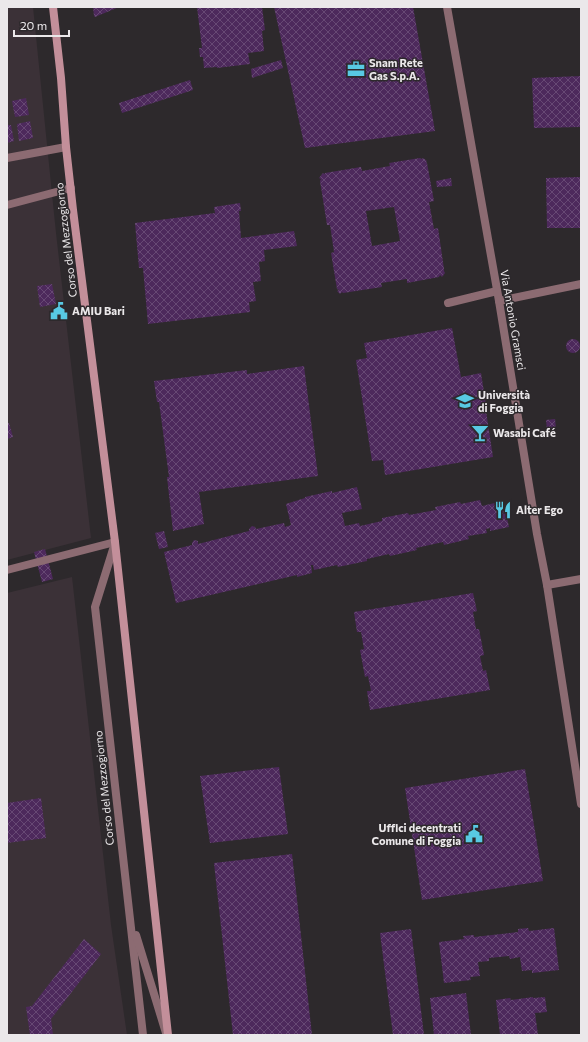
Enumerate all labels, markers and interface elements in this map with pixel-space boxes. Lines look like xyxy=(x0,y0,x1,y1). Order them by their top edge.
scale bar xyxy=(14,12,69,38)
text: 20 m xyxy=(20,18,47,32)
place label: Snam Rete Gas S.p.A. xyxy=(369,56,423,82)
office icon: Snam Rete Gas S.p.A. xyxy=(346,59,366,79)
street label: Corso del Mezzogiorno xyxy=(52,182,79,298)
street label: Via Antonio Gramsci xyxy=(498,269,529,371)
public building icon: AMIU Bari xyxy=(49,301,69,321)
place label: AMIU Bari xyxy=(72,304,125,317)
place label: Università di Foggia xyxy=(478,388,530,414)
school or university icon: Università di Foggia xyxy=(455,391,475,411)
bar icon: Wasabi Café xyxy=(470,423,490,443)
place label: Wasabi Café xyxy=(493,426,556,439)
restaurant icon: Alter Ego xyxy=(493,500,513,520)
place label: Alter Ego xyxy=(516,503,563,516)
street label: Corso del Mezzogiorno xyxy=(91,730,116,846)
place label: Uffici decentrati Comune di Foggia xyxy=(371,821,461,847)
public building icon: Uffici decentrati Comune di Foggia xyxy=(464,824,484,844)

